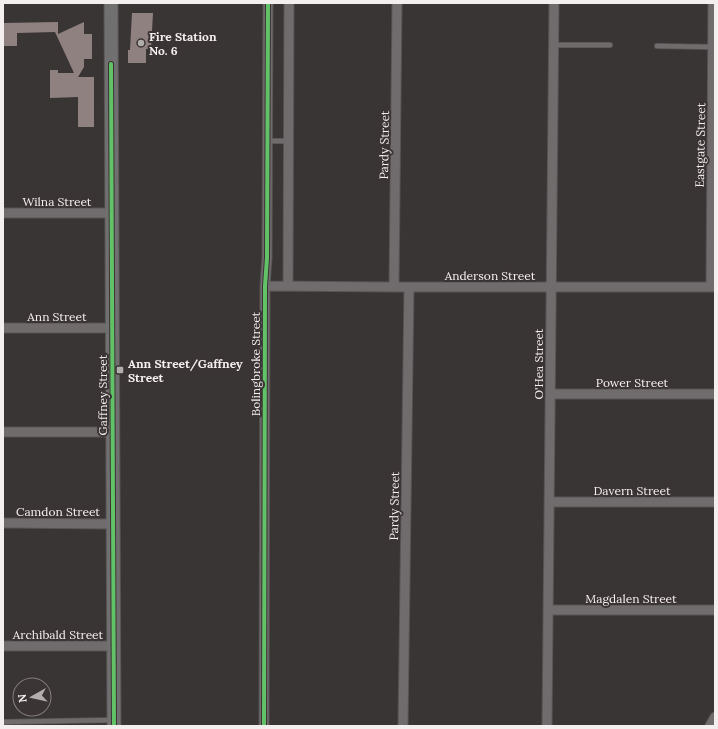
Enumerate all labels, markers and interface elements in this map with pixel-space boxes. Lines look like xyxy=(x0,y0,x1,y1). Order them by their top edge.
place label: Fire Station No. 6 xyxy=(149,29,217,58)
marker: Fire Station No. 6 xyxy=(136,38,146,48)
street label: Eastgate Street xyxy=(692,102,708,188)
street label: Pardy Street xyxy=(376,110,392,180)
street label: Wilna Street xyxy=(22,194,92,209)
street label: Anderson Street xyxy=(444,268,536,283)
street label: Ann Street xyxy=(26,309,87,324)
street label: Bolingbroke Street xyxy=(248,311,263,416)
street label: O'Hea Street xyxy=(531,328,546,399)
street label: Gaffney Street xyxy=(95,354,110,435)
place label: Ann Street/Gaffney Street xyxy=(128,356,243,385)
marker: Ann Street/Gaffney Street xyxy=(115,365,125,375)
street label: Power Street xyxy=(596,375,669,390)
street label: Pardy Street xyxy=(386,471,402,541)
street label: Davern Street xyxy=(593,483,671,498)
street label: Camdon Street xyxy=(16,504,100,519)
street label: Magdalen Street xyxy=(585,591,677,606)
street label: Archibald Street xyxy=(12,627,104,642)
north arrow xyxy=(12,677,52,717)
text: N xyxy=(15,693,30,704)

